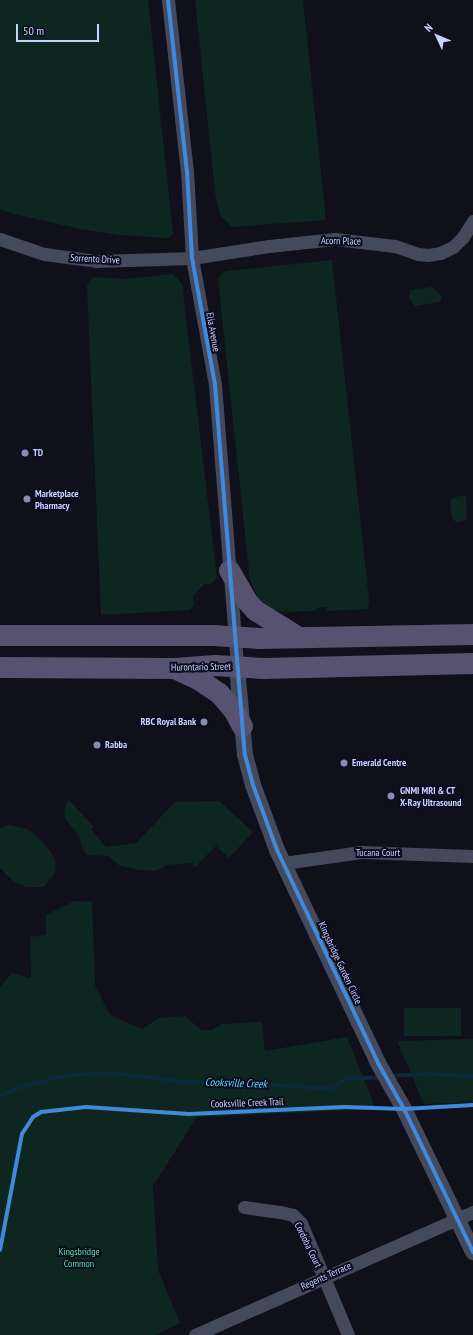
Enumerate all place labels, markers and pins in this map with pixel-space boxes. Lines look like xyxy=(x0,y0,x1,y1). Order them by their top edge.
place label: TD xyxy=(33,447,43,459)
marker: TD xyxy=(20,448,30,458)
place label: Marketplace Pharmacy xyxy=(35,487,79,510)
marker: Marketplace Pharmacy xyxy=(22,494,32,504)
place label: RBC Royal Bank xyxy=(140,716,196,728)
marker: RBC Royal Bank xyxy=(199,717,209,727)
place label: Rabba xyxy=(105,739,127,751)
marker: Rabba xyxy=(92,740,102,750)
place label: Emerald Centre xyxy=(352,757,406,769)
marker: Emerald Centre xyxy=(339,758,349,768)
place label: GNMI MRI & CT X-Ray Ultrasound xyxy=(400,784,462,808)
marker: GNMI MRI & CT X-Ray Ultrasound xyxy=(385,790,397,802)

